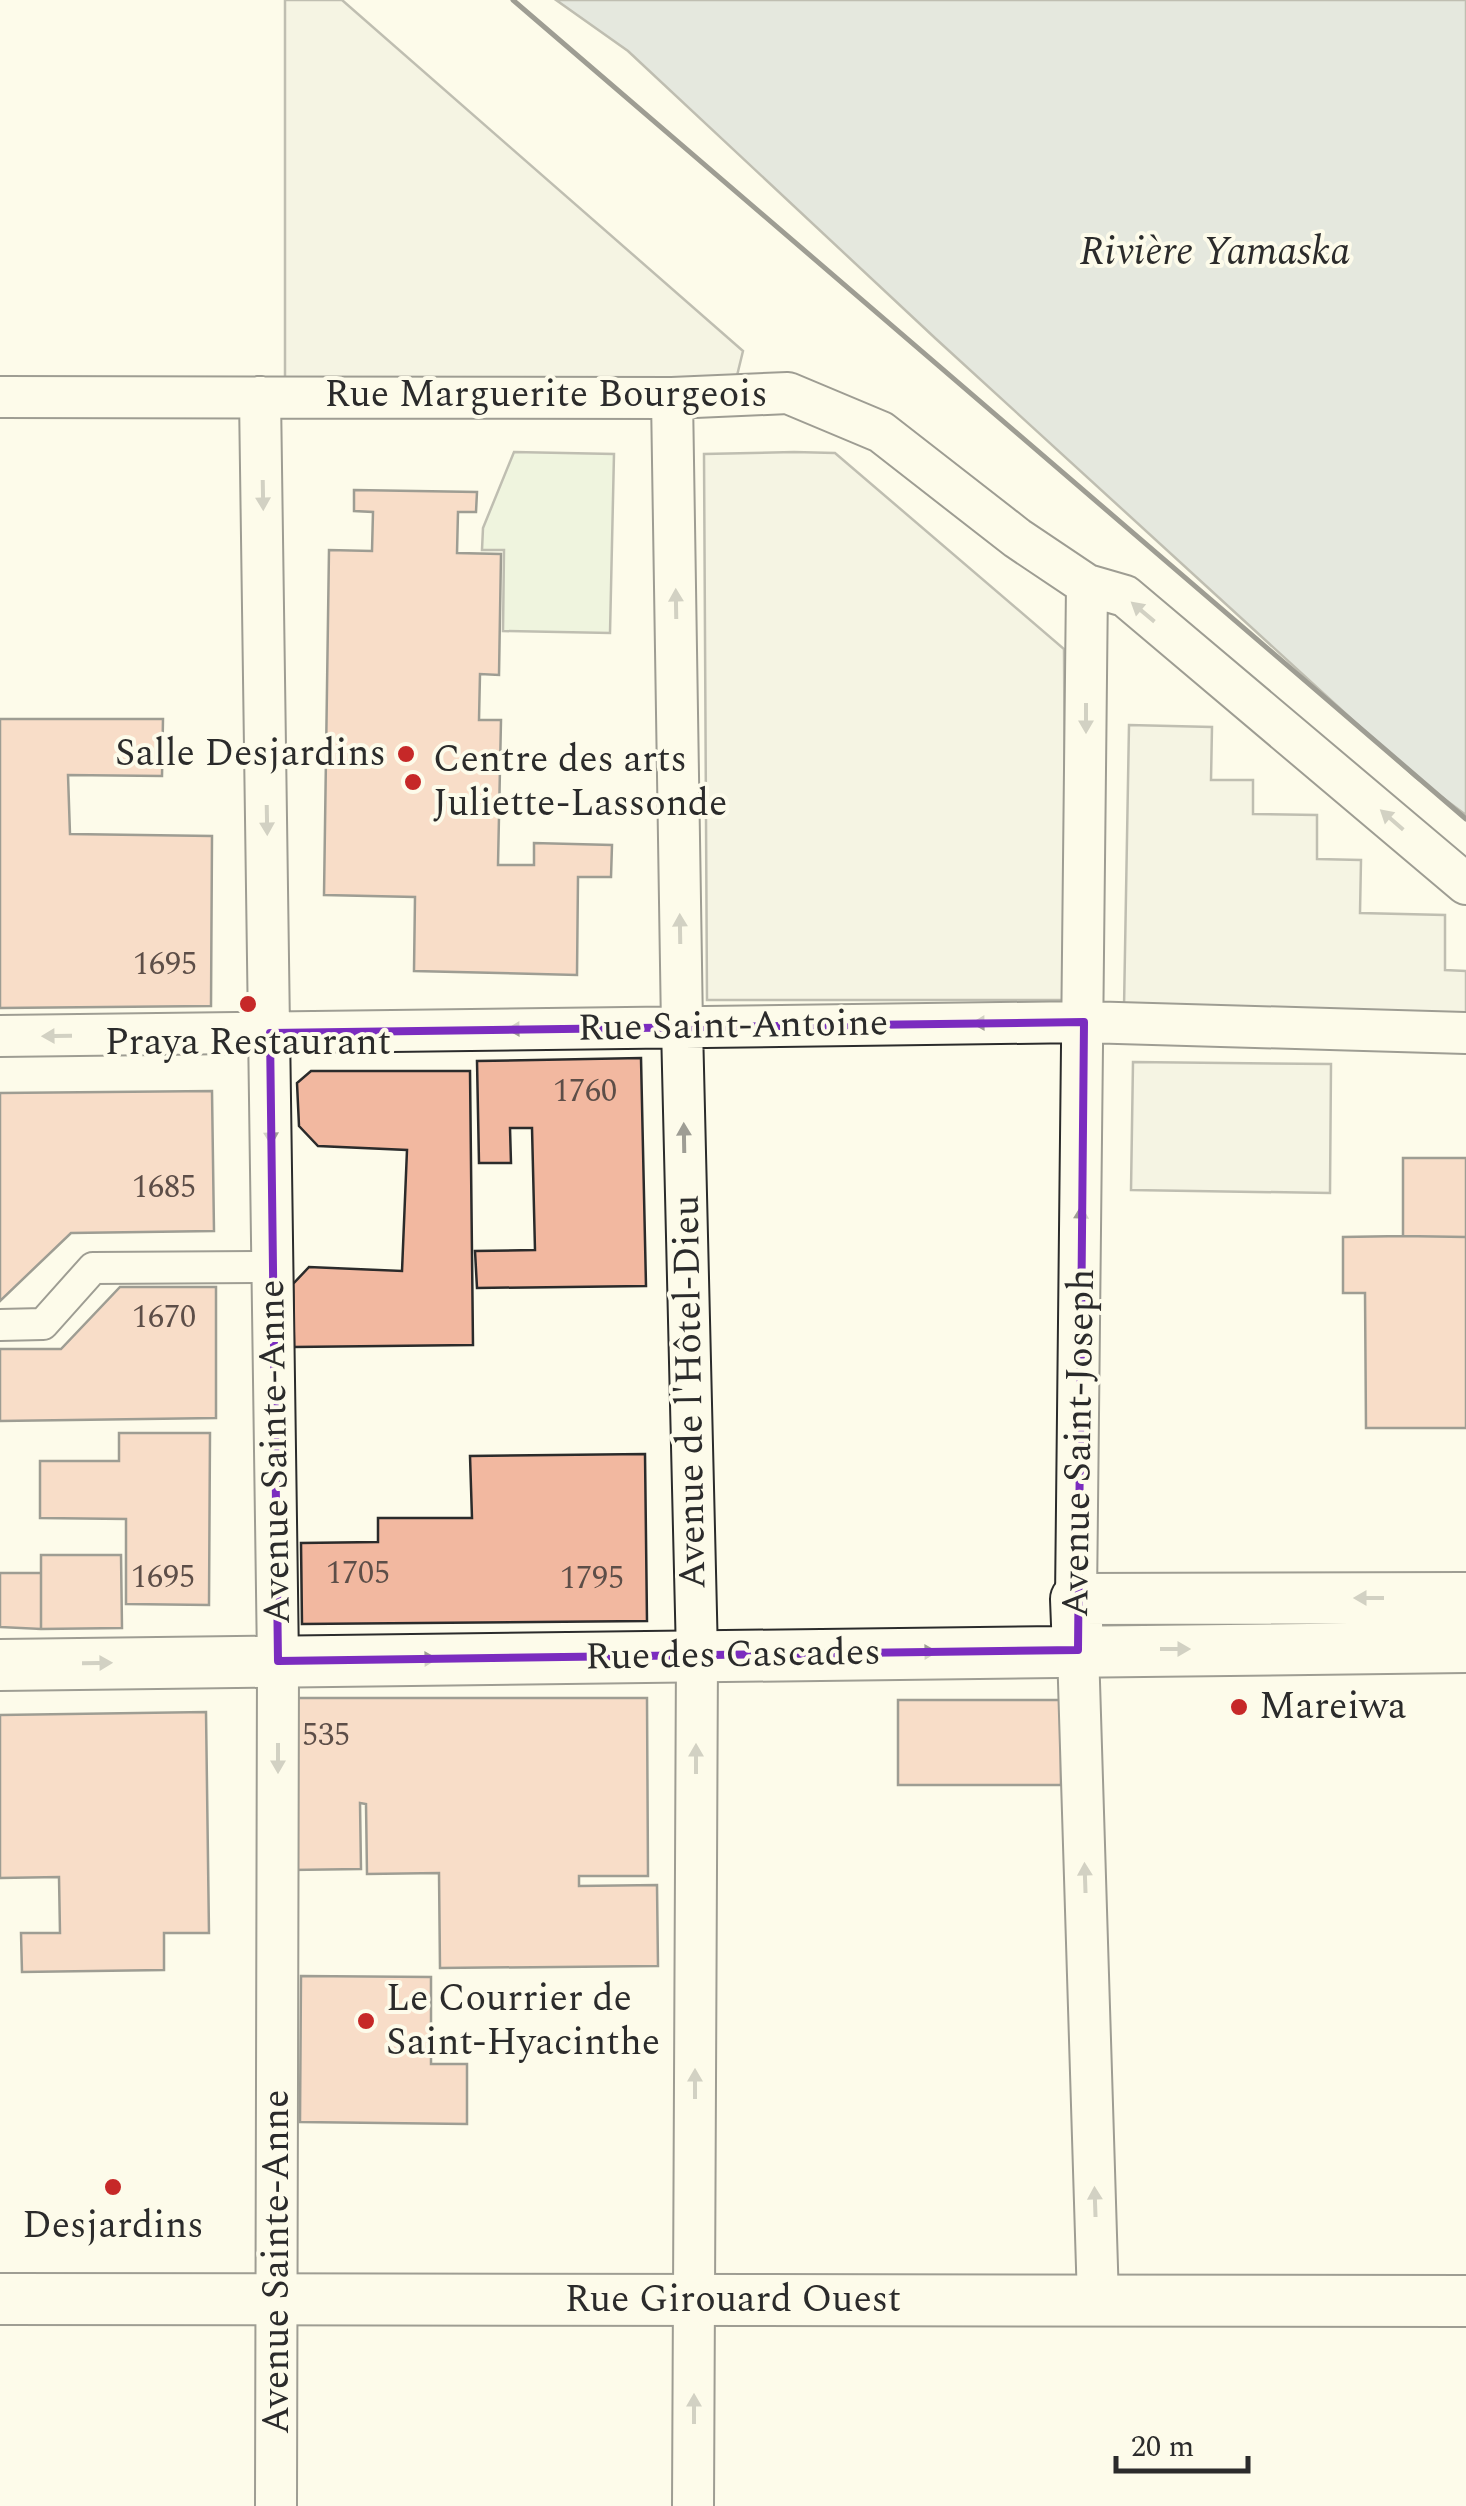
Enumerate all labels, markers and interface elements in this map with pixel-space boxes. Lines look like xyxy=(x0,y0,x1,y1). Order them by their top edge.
water label: Rivière Yamaska xyxy=(1080,222,1350,283)
street label: Rue Marguerite Bourgeois xyxy=(324,366,768,424)
one-way arrow xyxy=(255,479,271,511)
one-way arrow xyxy=(667,588,683,620)
one-way arrow xyxy=(1130,601,1155,623)
one-way arrow xyxy=(1078,702,1094,734)
place label: Salle Desjardins xyxy=(115,725,386,783)
place label: Centre des arts Juliette-Lassonde xyxy=(433,731,727,833)
marker: Salle Desjardins xyxy=(395,743,417,765)
marker: Centre des arts Juliette-Lassonde xyxy=(402,771,424,793)
one-way arrow xyxy=(259,804,275,836)
one-way arrow xyxy=(1380,810,1405,832)
one-way arrow xyxy=(672,913,688,945)
house number: 1695 xyxy=(133,940,197,989)
marker: Praya Restaurant xyxy=(237,993,259,1015)
street label: Rue Saint-Antoine xyxy=(577,994,889,1058)
place label: Praya Restaurant xyxy=(105,1014,391,1072)
one-way arrow xyxy=(970,1015,1002,1031)
one-way arrow xyxy=(505,1021,537,1037)
one-way arrow xyxy=(40,1028,72,1044)
house number: 1760 xyxy=(553,1067,617,1116)
one-way arrow xyxy=(264,1115,280,1147)
one-way arrow xyxy=(676,1121,692,1153)
house number: 1685 xyxy=(132,1163,196,1212)
street label: Avenue de l'Hôtel-Dieu xyxy=(658,1194,722,1590)
one-way arrow xyxy=(1074,1205,1090,1237)
street label: Avenue Saint-Joseph xyxy=(1047,1268,1111,1618)
street label: Avenue Sainte-Anne xyxy=(243,1279,307,1625)
house number: 1670 xyxy=(132,1293,196,1342)
house number: 1705 xyxy=(326,1549,390,1598)
house number: 1695 xyxy=(131,1553,195,1602)
house number: 1795 xyxy=(560,1554,624,1603)
one-way arrow xyxy=(1352,1590,1384,1606)
street label: Rue des Cascades xyxy=(585,1623,881,1687)
one-way arrow xyxy=(1160,1641,1192,1657)
one-way arrow xyxy=(907,1644,939,1660)
one-way arrow xyxy=(407,1651,439,1667)
one-way arrow xyxy=(82,1655,114,1671)
place label: Mareiwa xyxy=(1259,1678,1407,1736)
marker: Mareiwa xyxy=(1228,1696,1250,1718)
house number: 535 xyxy=(302,1711,350,1760)
one-way arrow xyxy=(688,1742,704,1774)
one-way arrow xyxy=(270,1743,286,1775)
one-way arrow xyxy=(1076,1861,1092,1893)
place label: Le Courrier de Saint-Hyacinthe xyxy=(386,1970,660,2072)
marker: Le Courrier de Saint-Hyacinthe xyxy=(355,2010,377,2032)
one-way arrow xyxy=(687,2067,703,2099)
street label: Avenue Sainte-Anne xyxy=(248,2090,306,2434)
marker: Desjardins xyxy=(102,2176,124,2198)
one-way arrow xyxy=(1087,2186,1103,2218)
place label: Desjardins xyxy=(22,2197,204,2255)
street label: Rue Girouard Ouest xyxy=(565,2271,901,2329)
one-way arrow xyxy=(686,2392,702,2424)
scale bar xyxy=(1116,2411,1248,2473)
text: 20 m xyxy=(1131,2424,1194,2470)

